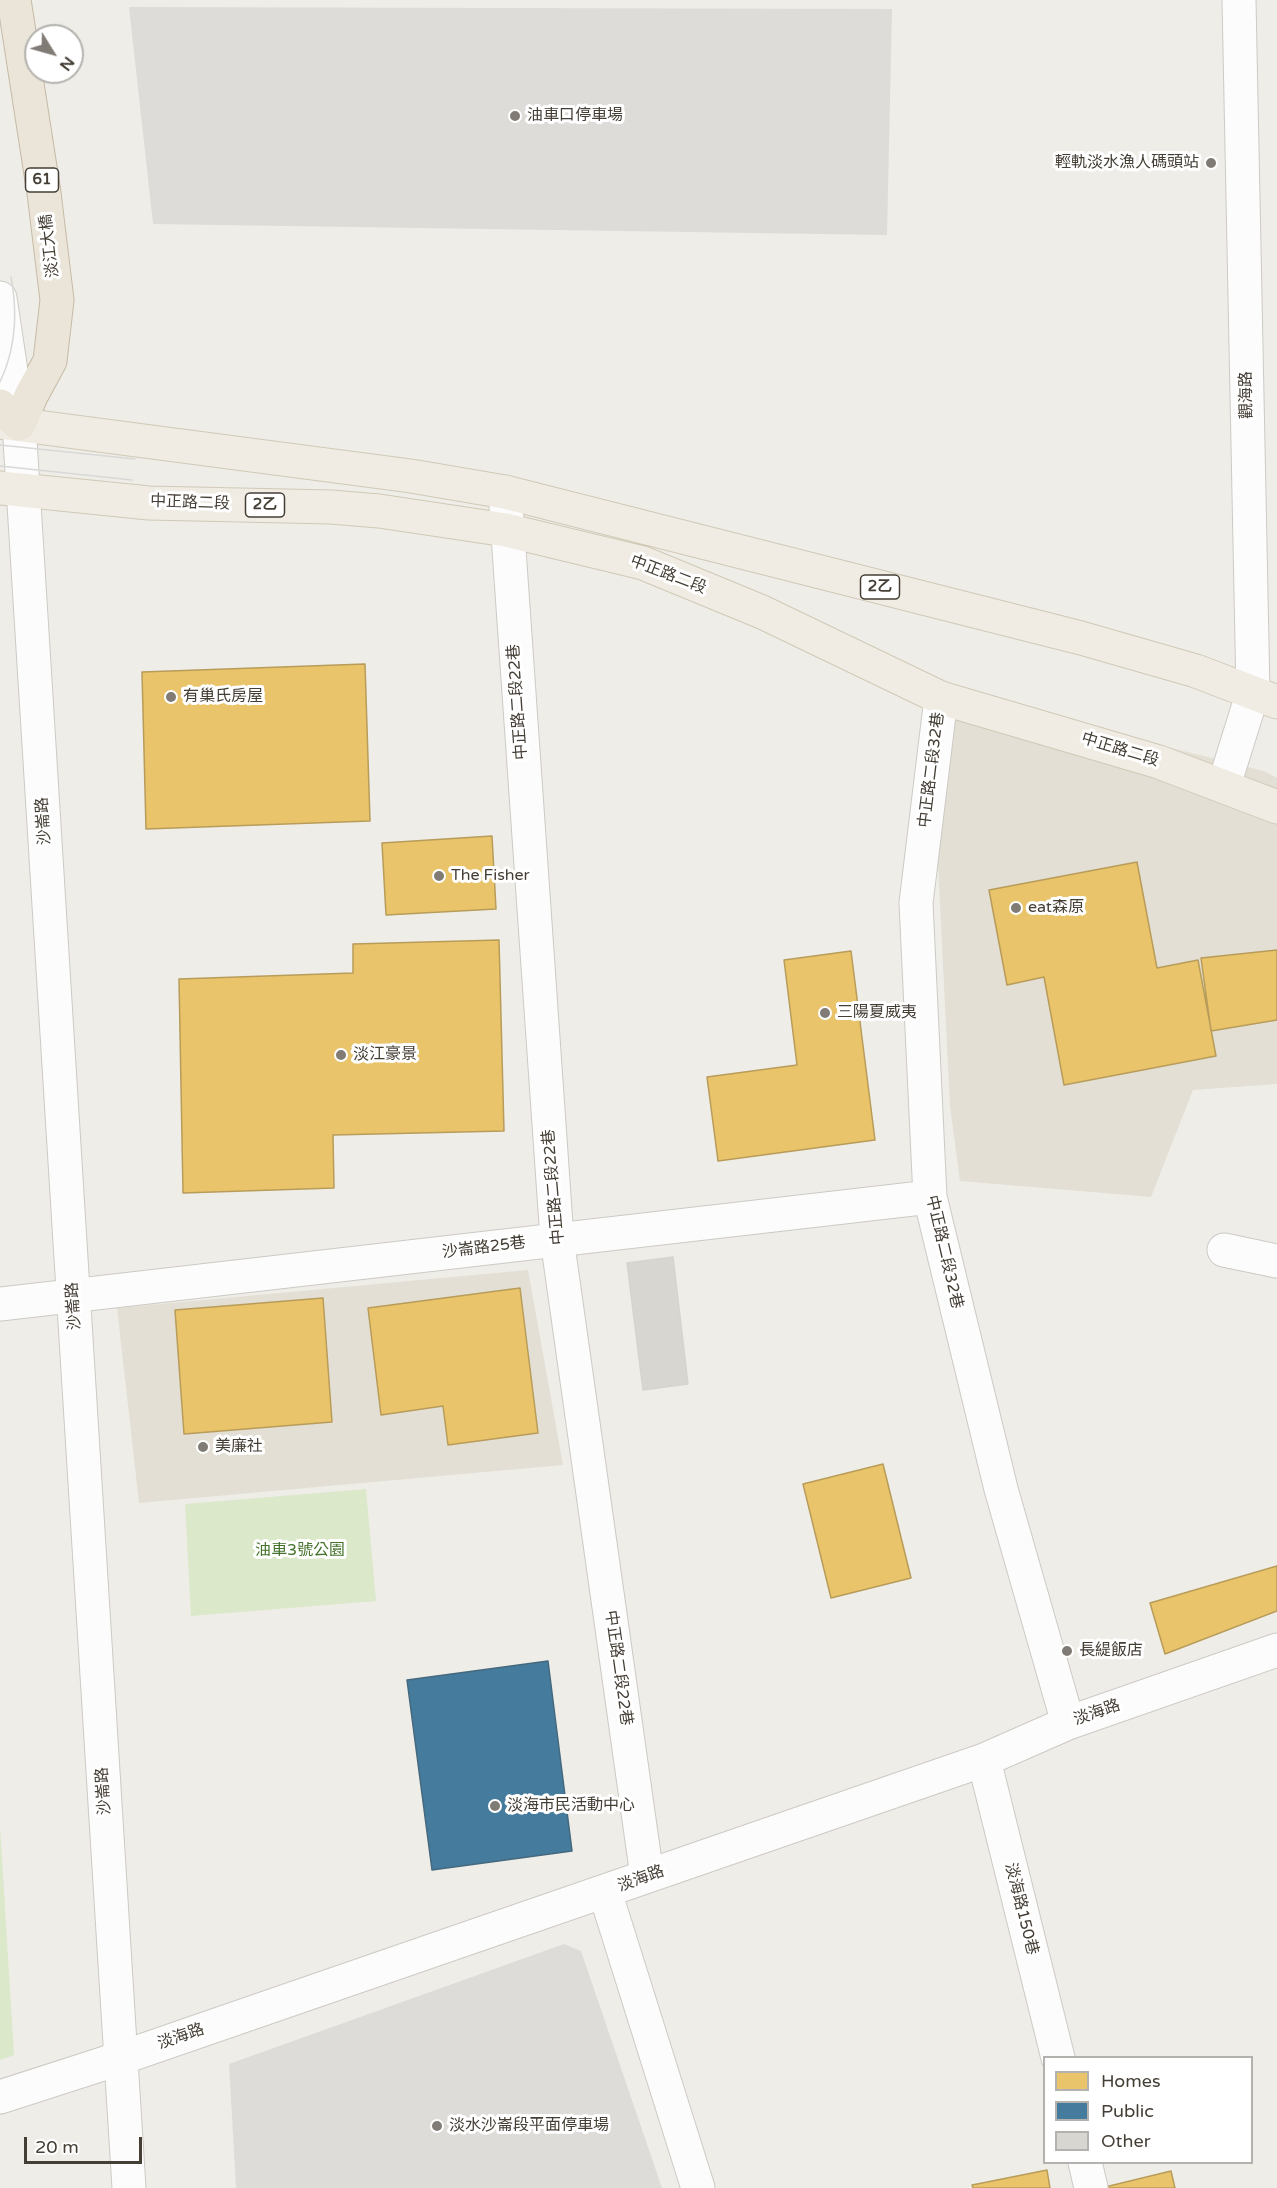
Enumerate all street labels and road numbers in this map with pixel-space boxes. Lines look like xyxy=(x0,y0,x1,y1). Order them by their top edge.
road number: 61 xyxy=(26,168,58,192)
street label: 淡江大橋 xyxy=(37,213,63,279)
street label: 觀海路 xyxy=(1237,371,1257,419)
street label: 中正路二段 xyxy=(150,492,230,514)
road number: 2乙 xyxy=(246,493,284,517)
street label: 中正路二段 xyxy=(627,552,709,598)
road number: 2乙 xyxy=(860,575,900,599)
street label: 中正路二段22巷 xyxy=(504,643,532,761)
street label: 中正路二段32巷 xyxy=(915,711,949,829)
street label: 中正路二段 xyxy=(1079,729,1161,771)
street label: 沙崙路 xyxy=(33,796,55,846)
street label: 中正路二段22巷 xyxy=(539,1128,569,1246)
street label: 中正路二段32巷 xyxy=(922,1193,966,1311)
street label: 沙崙路25巷 xyxy=(441,1233,527,1263)
street label: 沙崙路 xyxy=(63,1281,85,1331)
street label: 中正路二段22巷 xyxy=(600,1609,636,1727)
street label: 淡海路 xyxy=(1071,1696,1123,1730)
street label: 沙崙路 xyxy=(93,1766,115,1816)
street label: 淡海路150巷 xyxy=(1000,1861,1042,1957)
street label: 淡海路 xyxy=(615,1862,667,1896)
street label: 淡海路 xyxy=(155,2020,207,2054)

